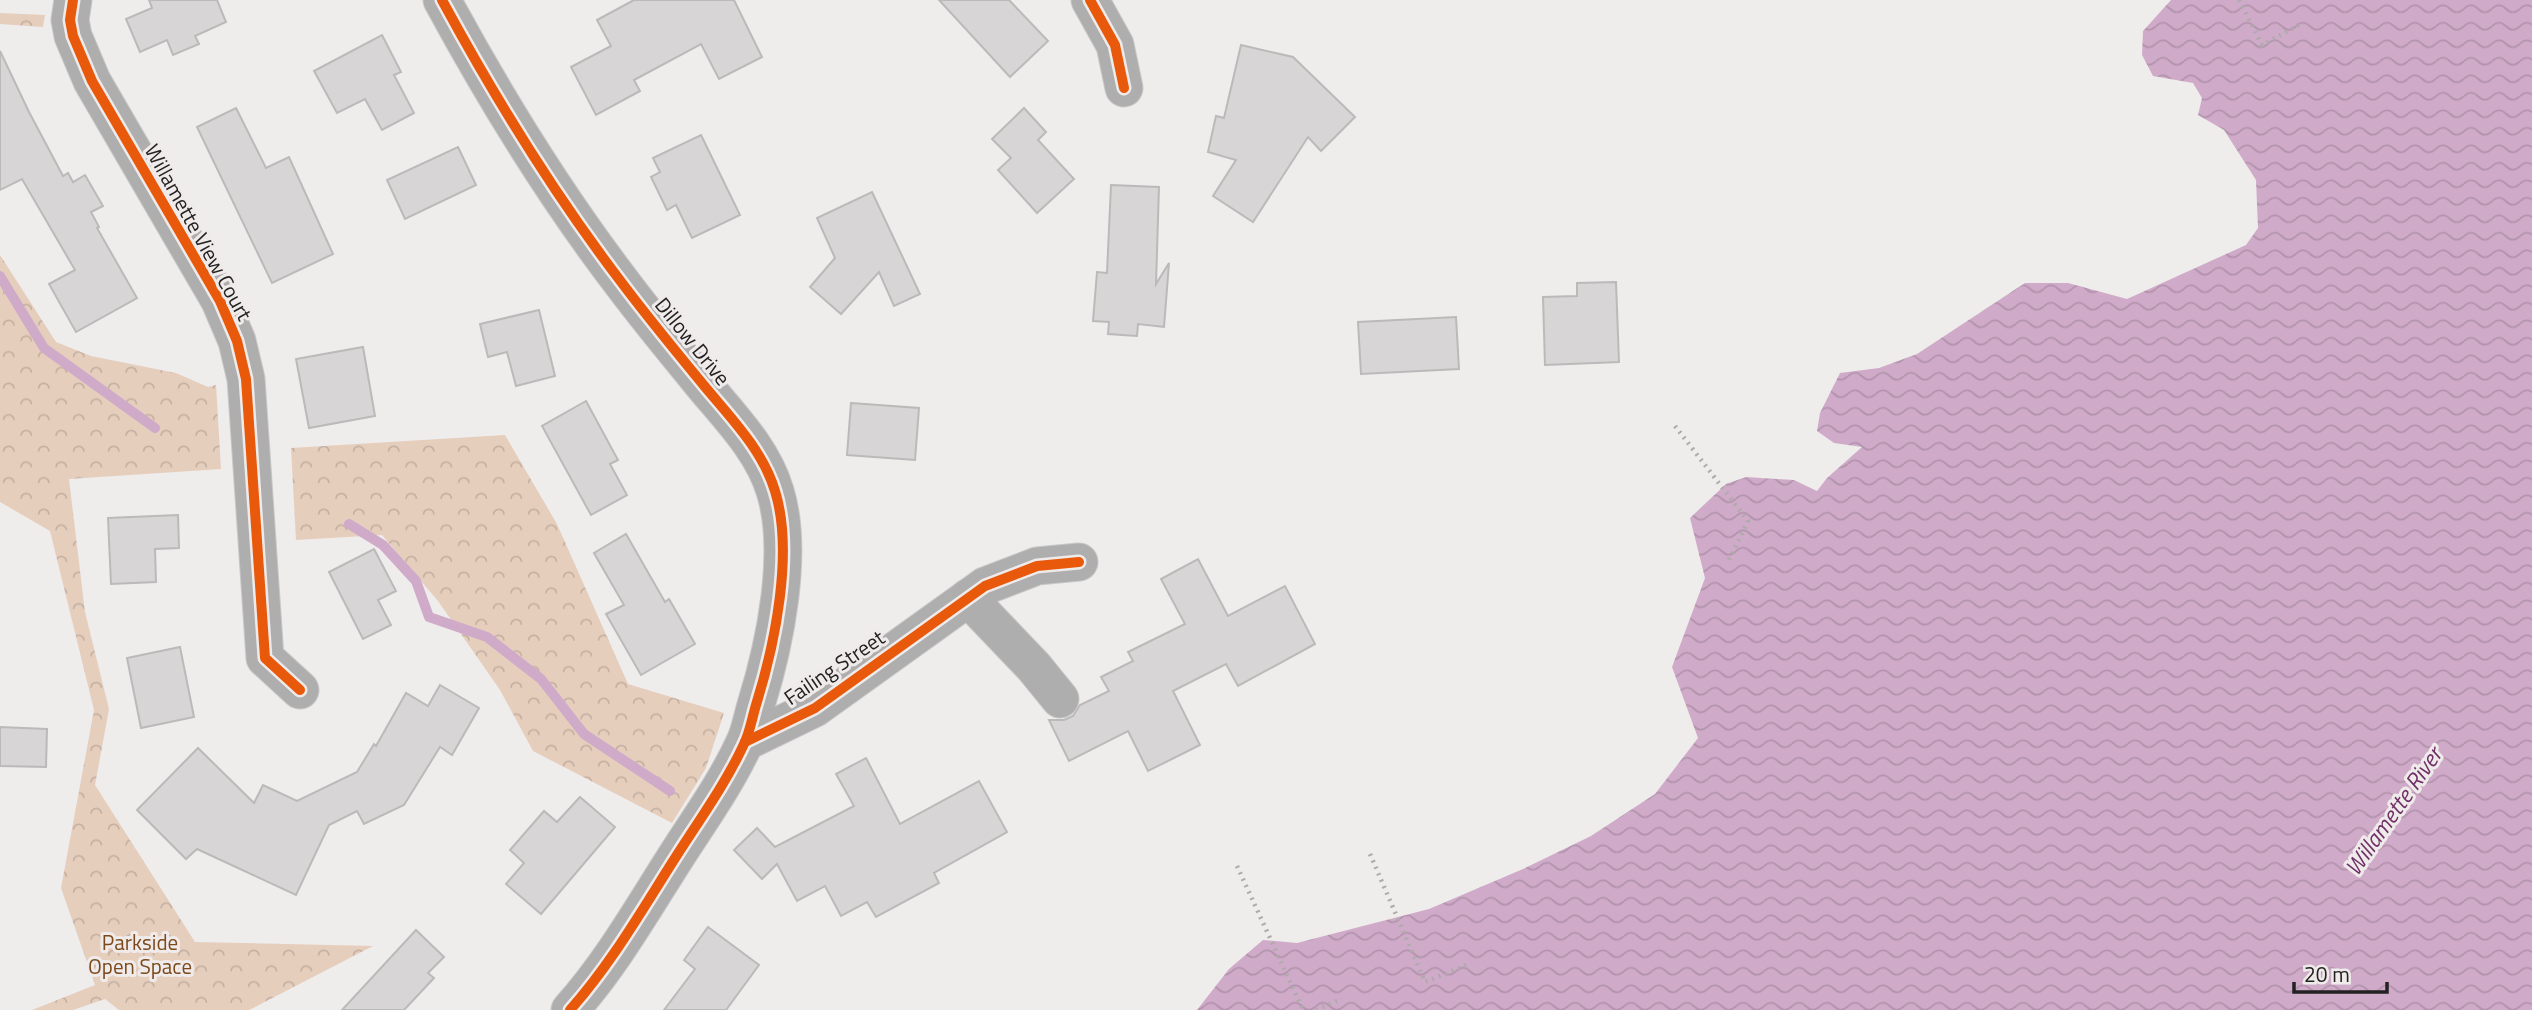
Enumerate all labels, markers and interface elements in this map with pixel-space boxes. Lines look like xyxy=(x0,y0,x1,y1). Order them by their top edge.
street label: Willamette View Court xyxy=(137,138,261,327)
street label: Dillow Drive xyxy=(647,290,739,392)
street label: Failing Street xyxy=(777,621,891,713)
water label: Willamette River xyxy=(2336,737,2452,882)
park label: Parkside Open Space xyxy=(88,926,192,982)
scale bar xyxy=(2294,950,2387,994)
text: 20 m xyxy=(2304,958,2350,990)

